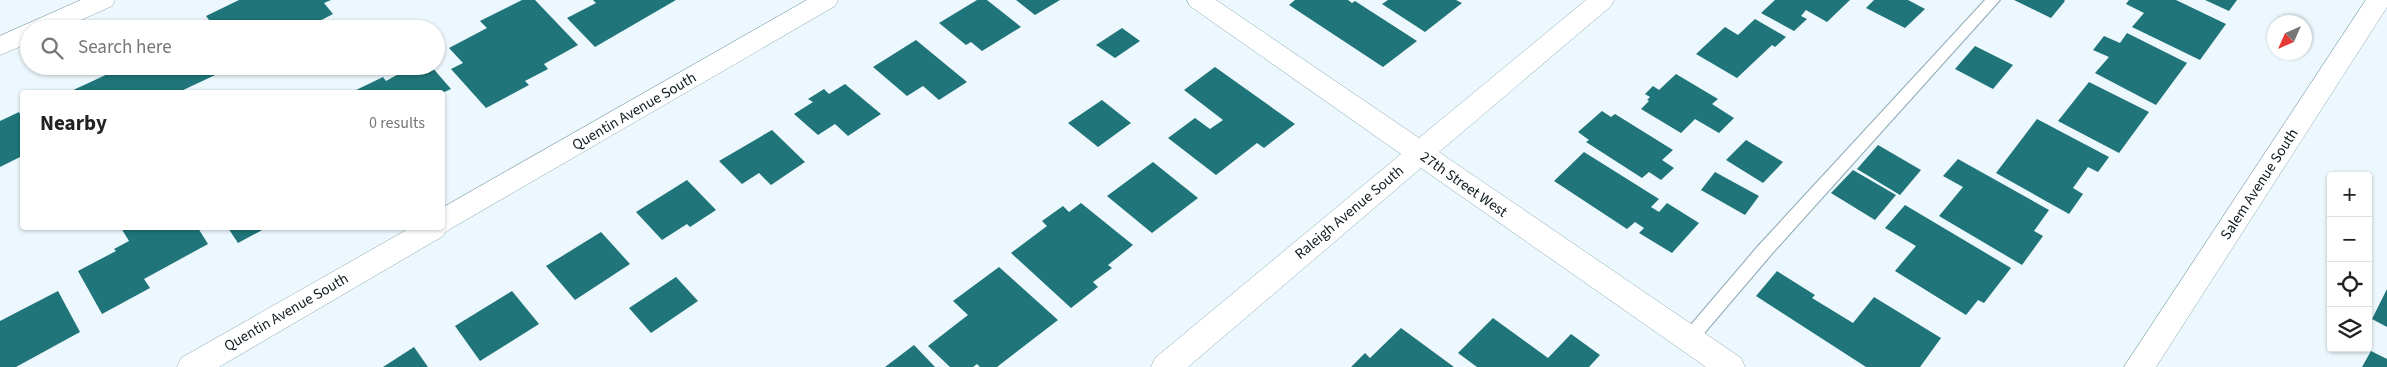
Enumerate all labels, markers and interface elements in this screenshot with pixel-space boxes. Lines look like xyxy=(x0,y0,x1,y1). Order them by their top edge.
north arrow xyxy=(2267,15,2312,60)
search box xyxy=(20,20,445,75)
icon: search xyxy=(38,34,66,62)
text: Search here xyxy=(78,34,172,61)
street label: Quentin Avenue South xyxy=(568,67,700,156)
text: Nearby xyxy=(40,108,107,138)
text: 0 results xyxy=(369,112,425,134)
street label: Salem Avenue South xyxy=(2215,124,2303,244)
street label: 27th Street West xyxy=(1416,147,1512,222)
street label: Raleigh Avenue South xyxy=(1290,160,1408,264)
map controls xyxy=(2327,172,2372,352)
button: + xyxy=(2327,172,2372,217)
button: − xyxy=(2327,217,2372,262)
button: locate xyxy=(2327,262,2372,307)
street label: Quentin Avenue South xyxy=(220,268,352,357)
button: layers xyxy=(2327,307,2372,352)

